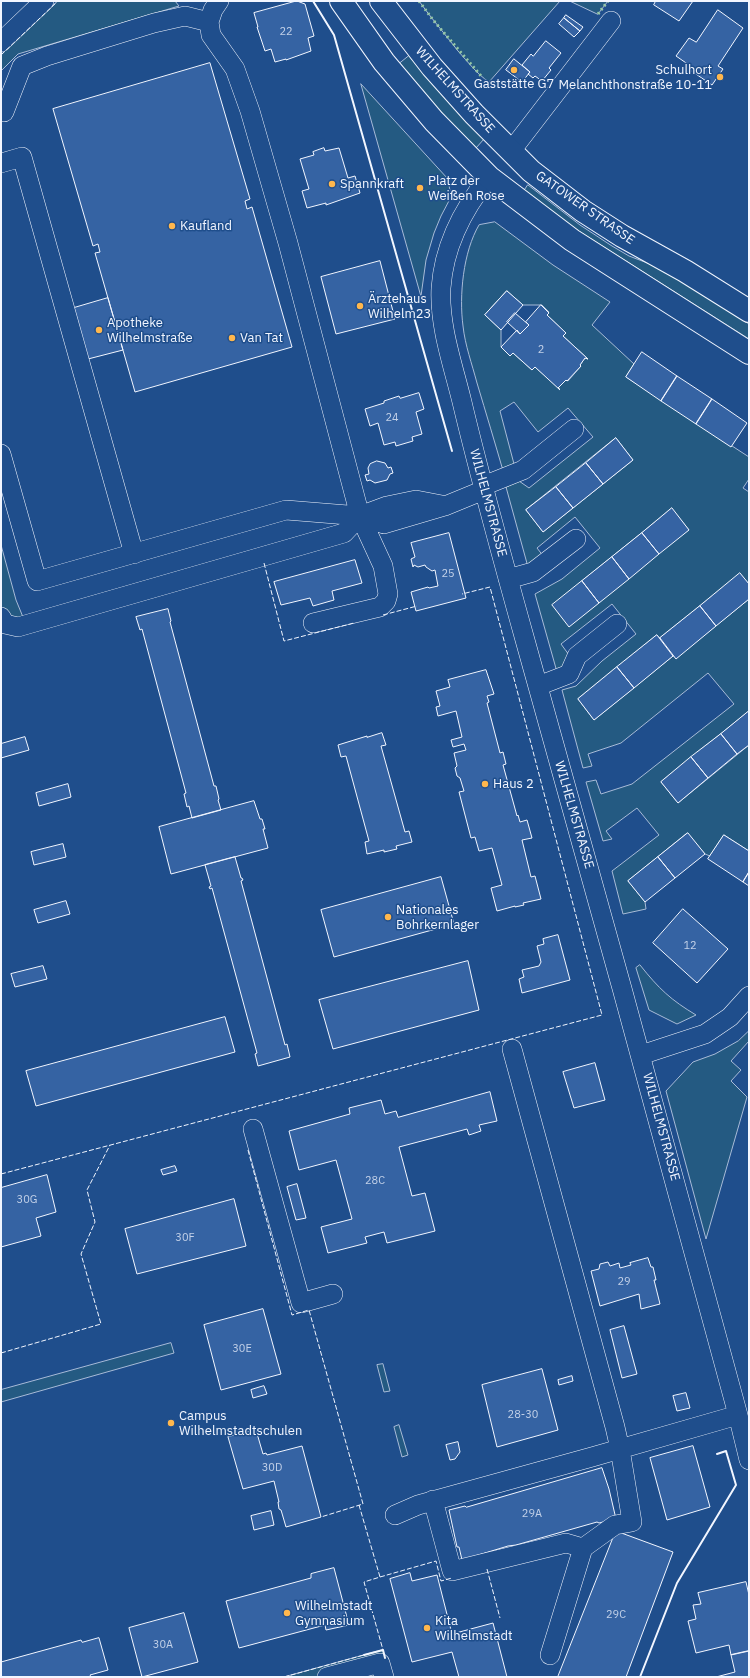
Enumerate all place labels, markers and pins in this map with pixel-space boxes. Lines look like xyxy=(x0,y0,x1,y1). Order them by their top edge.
place label: Schulhort Melanchthonstraße 10-11 xyxy=(559,62,712,93)
marker: Gaststätte G7 xyxy=(509,65,519,75)
marker: Schulhort Melanchthonstraße 10-11 xyxy=(715,72,725,82)
place label: Gaststätte G7 xyxy=(474,76,554,92)
place label: Platz der Weißen Rose xyxy=(428,173,505,204)
place label: Spannkraft xyxy=(340,176,404,192)
marker: Spannkraft xyxy=(327,179,337,189)
marker: Platz der Weißen Rose xyxy=(415,183,425,193)
place label: Kaufland xyxy=(180,218,232,234)
marker: Kaufland xyxy=(167,221,177,231)
place label: Ärztehaus Wilhelm23 xyxy=(368,291,431,322)
marker: Ärztehaus Wilhelm23 xyxy=(355,301,365,311)
place label: Apotheke Wilhelmstraße xyxy=(107,315,193,346)
marker: Apotheke Wilhelmstraße xyxy=(94,325,104,335)
place label: Van Tat xyxy=(240,330,283,346)
marker: Van Tat xyxy=(227,333,237,343)
place label: Haus 2 xyxy=(493,776,534,792)
marker: Haus 2 xyxy=(480,779,490,789)
place label: Nationales Bohrkernlager xyxy=(396,902,479,933)
marker: Nationales Bohrkernlager xyxy=(383,912,393,922)
place label: Campus Wilhelmstadtschulen xyxy=(179,1408,302,1439)
marker: Campus Wilhelmstadtschulen xyxy=(166,1418,176,1428)
place label: Wilhelmstadt Gymnasium xyxy=(295,1598,373,1629)
marker: Wilhelmstadt Gymnasium xyxy=(282,1608,292,1618)
place label: Kita Wilhelmstadt xyxy=(435,1613,513,1644)
marker: Kita Wilhelmstadt xyxy=(422,1623,432,1633)

